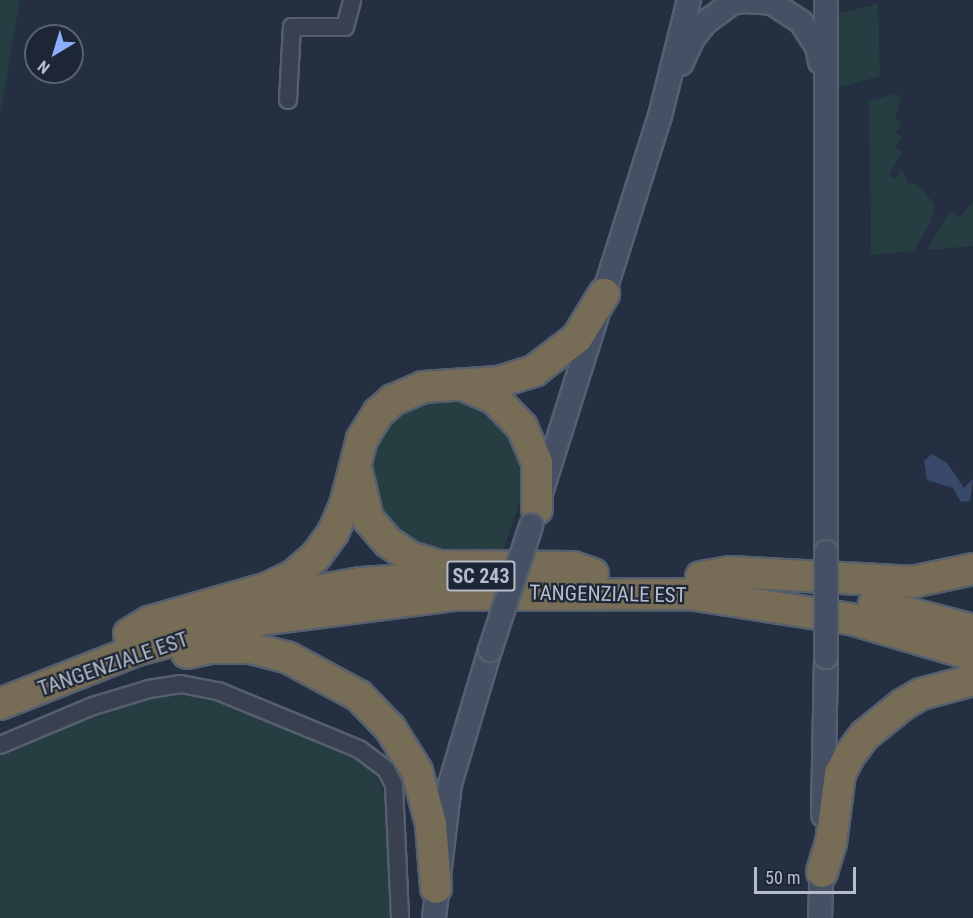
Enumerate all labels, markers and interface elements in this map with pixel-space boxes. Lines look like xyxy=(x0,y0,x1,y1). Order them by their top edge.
north arrow xyxy=(24,24,84,84)
text: N xyxy=(34,57,54,78)
road number: SC 243 xyxy=(445,559,517,593)
street label: TANGENZIALE EST xyxy=(529,580,687,608)
street label: TANGENZIALE EST xyxy=(35,627,191,701)
scale bar xyxy=(757,855,859,893)
text: 50 m xyxy=(765,867,800,888)

